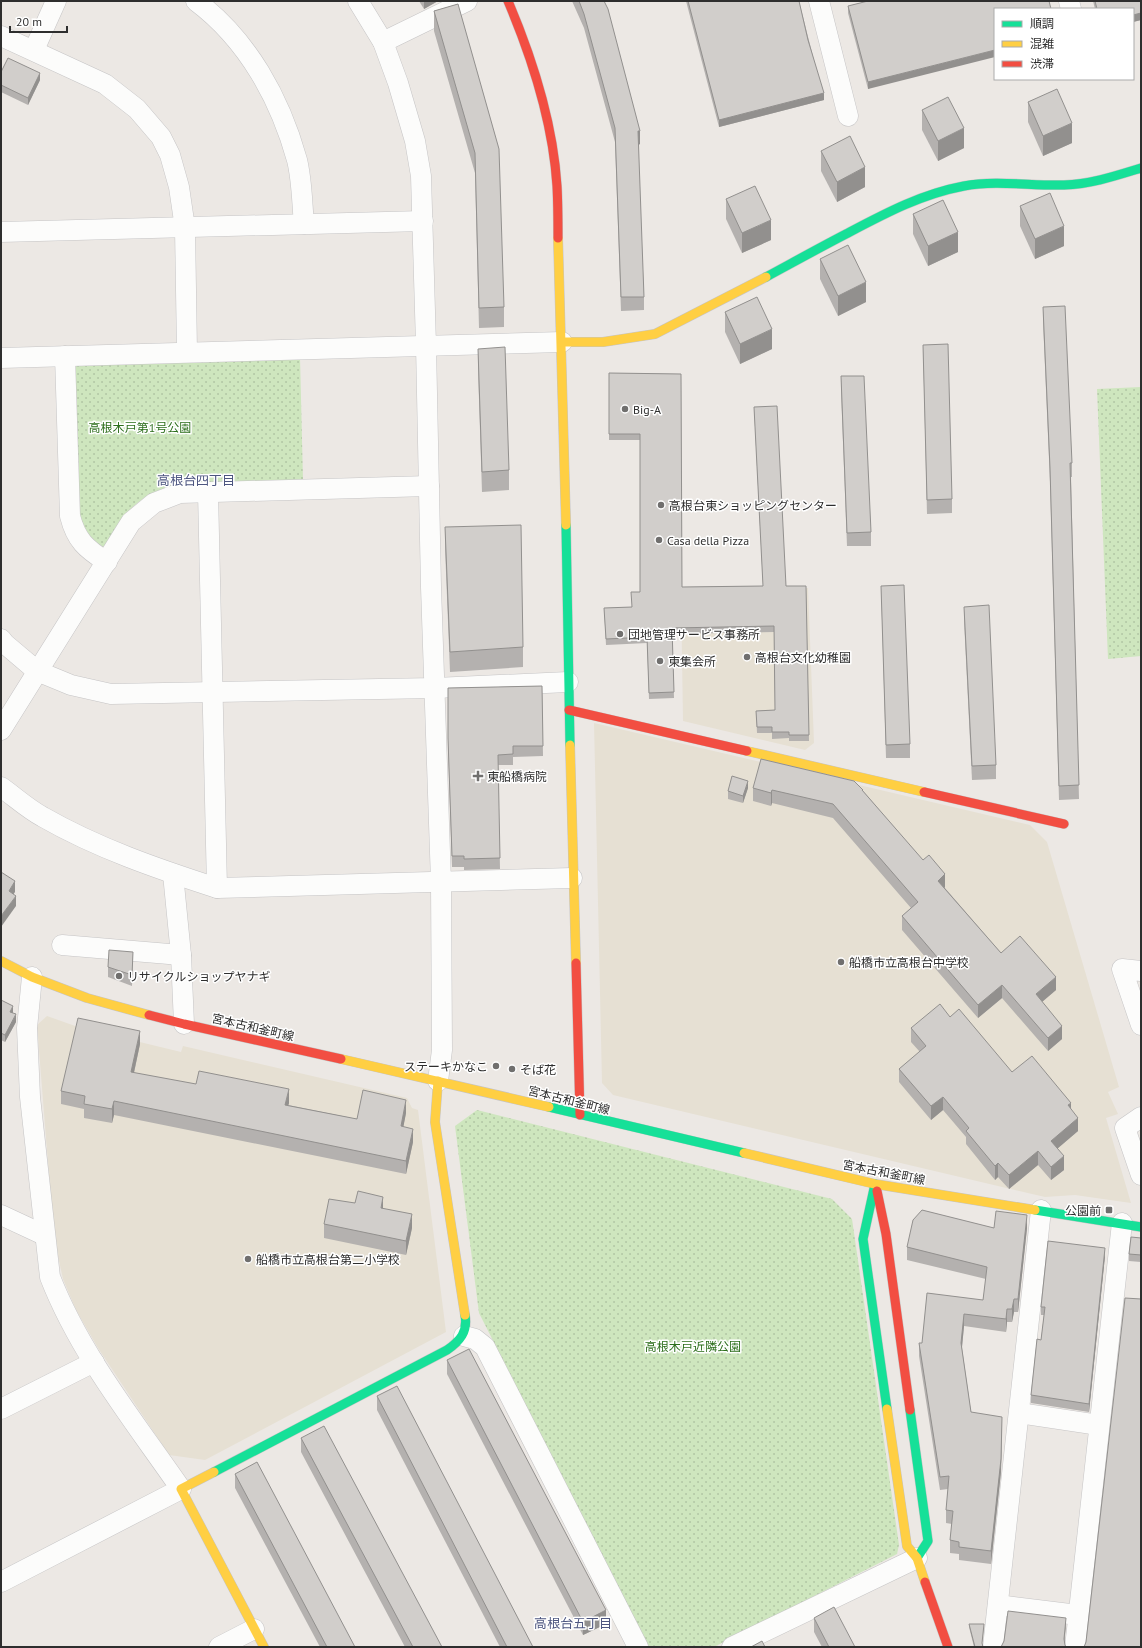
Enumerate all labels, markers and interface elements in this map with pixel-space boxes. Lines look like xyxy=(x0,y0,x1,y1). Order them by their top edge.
scale bar xyxy=(10,8,67,34)
legend xyxy=(994,8,1134,80)
text: 20 m xyxy=(16,14,42,29)
text: 順調 xyxy=(1030,16,1054,31)
text: 混雑 xyxy=(1030,36,1054,51)
text: 渋滞 xyxy=(1030,56,1054,71)
place label: Big-A xyxy=(633,402,661,417)
marker: Big-A xyxy=(620,404,630,414)
park label: 高根木戸第1号公園 xyxy=(89,420,191,435)
district label: 高根台四丁目 xyxy=(157,472,235,489)
place label: 高根台東ショッピングセンター xyxy=(669,498,837,513)
marker: 高根台東ショッピングセンター xyxy=(656,500,666,510)
place label: Casa della Pizza xyxy=(667,533,749,548)
marker: Casa della Pizza xyxy=(654,535,664,545)
place label: 団地管理サービス事務所 xyxy=(628,627,760,642)
marker: 団地管理サービス事務所 xyxy=(615,629,625,639)
place label: 高根台文化幼稚園 xyxy=(755,650,851,665)
marker: 高根台文化幼稚園 xyxy=(742,652,752,662)
place label: 東集会所 xyxy=(668,654,716,669)
marker: 東集会所 xyxy=(655,656,665,666)
place label: 東船橋病院 xyxy=(487,769,547,784)
marker: 東船橋病院 xyxy=(472,770,484,782)
place label: 船橋市立高根台中学校 xyxy=(849,955,969,970)
marker: 船橋市立高根台中学校 xyxy=(836,957,846,967)
place label: リサイクルショップヤナギ xyxy=(127,969,270,984)
marker: リサイクルショップヤナギ xyxy=(114,971,124,981)
street label: 宮本古和釜町線 xyxy=(210,1010,296,1044)
place label: ステーキかなこ xyxy=(404,1059,488,1074)
marker: ステーキかなこ xyxy=(491,1061,501,1071)
place label: そば花 xyxy=(520,1062,556,1077)
marker: そば花 xyxy=(507,1064,517,1074)
street label: 宮本古和釜町線 xyxy=(526,1083,612,1117)
street label: 宮本古和釜町線 xyxy=(841,1157,927,1187)
place label: 公園前 xyxy=(1065,1203,1101,1218)
marker: 公園前 xyxy=(1104,1205,1114,1215)
place label: 船橋市立高根台第二小学校 xyxy=(256,1252,400,1267)
marker: 船橋市立高根台第二小学校 xyxy=(243,1254,253,1264)
park label: 高根木戸近隣公園 xyxy=(645,1339,741,1354)
district label: 高根台五丁目 xyxy=(534,1615,612,1632)

